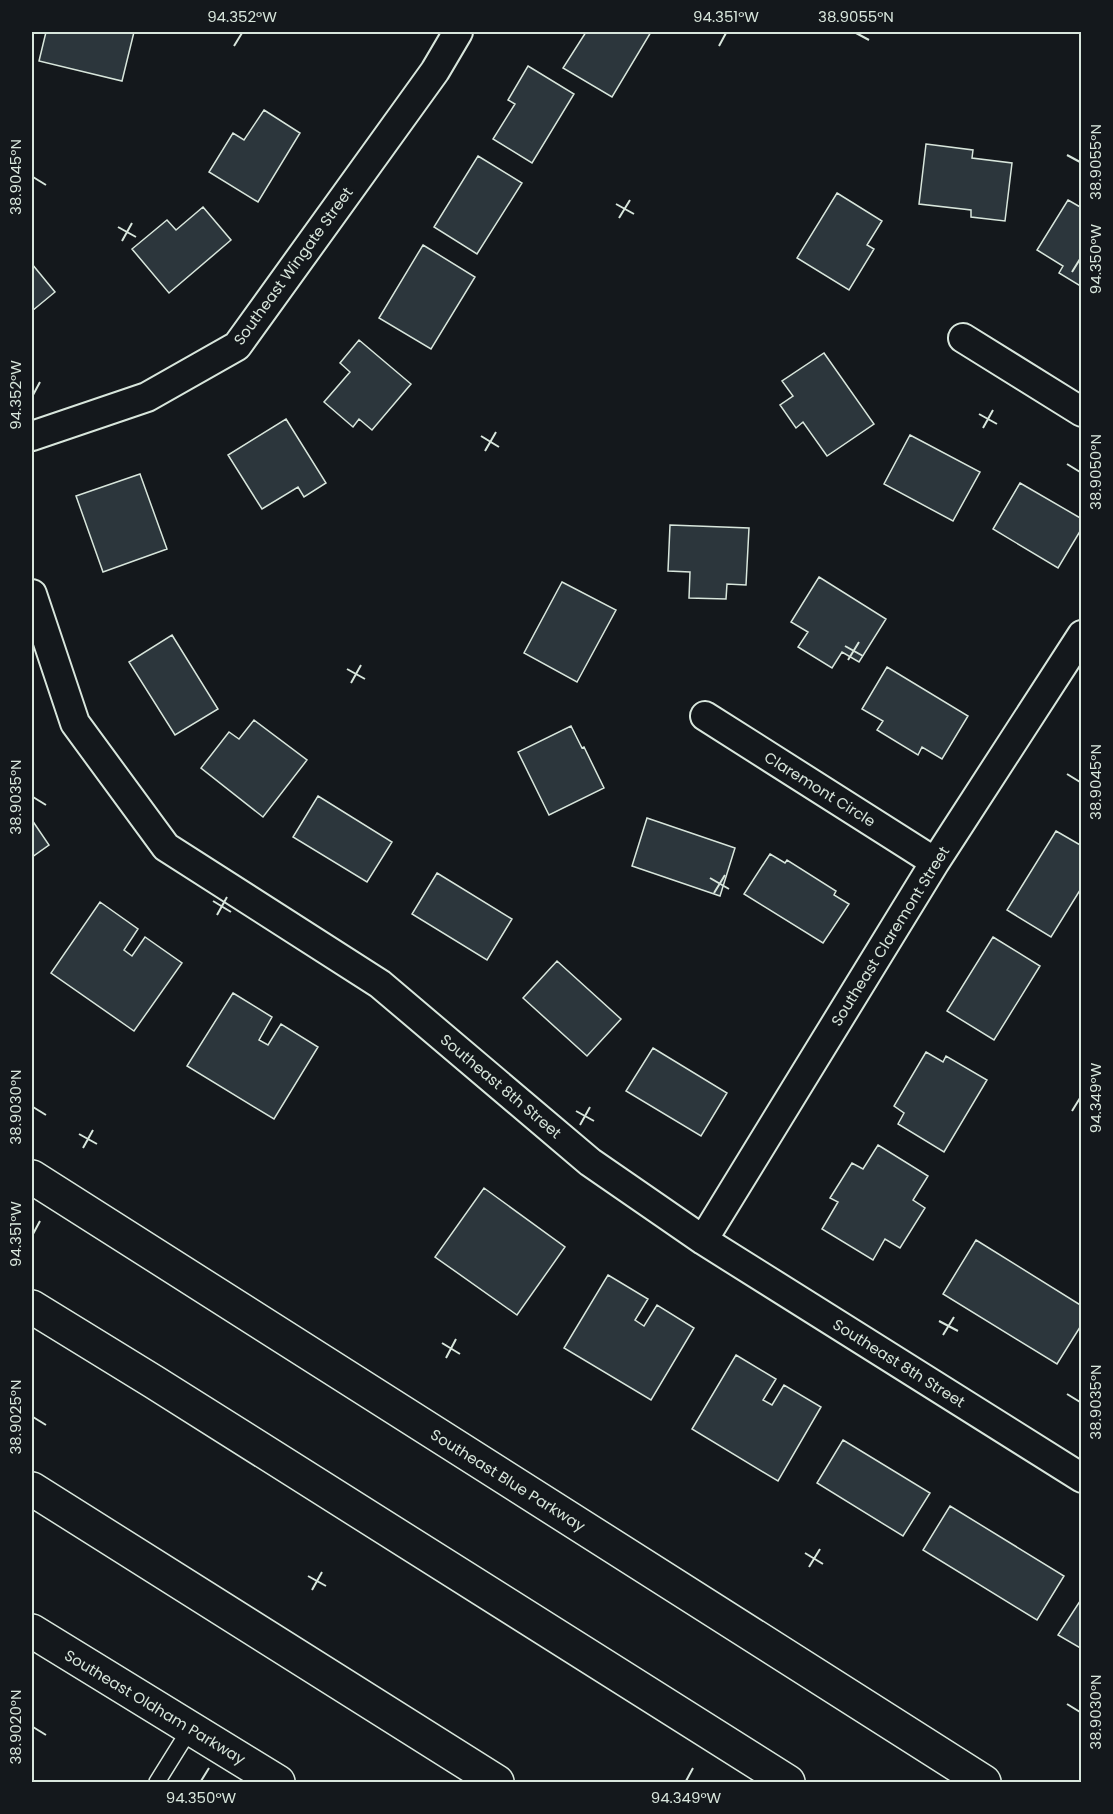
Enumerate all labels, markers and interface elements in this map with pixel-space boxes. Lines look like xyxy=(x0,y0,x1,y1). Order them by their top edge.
text: 94.352°W xyxy=(207,6,277,27)
text: 94.351°W xyxy=(693,6,759,27)
text: 38.9055°N xyxy=(818,6,894,27)
text: 38.9055°N xyxy=(1085,124,1106,200)
text: 38.9045°N xyxy=(5,139,26,215)
street label: Southeast Wingate Street xyxy=(228,183,358,349)
text: 94.350°W xyxy=(1085,223,1106,294)
text: 94.352°W xyxy=(5,360,26,430)
text: 38.9050°N xyxy=(1085,434,1106,510)
text: 38.9045°N xyxy=(1085,744,1106,820)
street label: Claremont Circle xyxy=(760,746,880,832)
text: 38.9035°N xyxy=(5,759,26,835)
street label: Southeast Claremont Street xyxy=(826,842,954,1030)
street label: Southeast 8th Street xyxy=(436,1029,566,1143)
text: 94.349°W xyxy=(1085,1062,1106,1133)
text: 38.9030°N xyxy=(5,1069,26,1145)
text: 94.351°W xyxy=(5,1201,26,1267)
street label: Southeast 8th Street xyxy=(829,1314,969,1412)
text: 38.9035°N xyxy=(1085,1364,1106,1440)
text: 38.9025°N xyxy=(5,1379,26,1455)
street label: Southeast Blue Parkway xyxy=(427,1424,590,1537)
street label: Southeast Oldham Parkway xyxy=(61,1645,250,1770)
text: 38.9030°N xyxy=(1085,1674,1106,1750)
text: 38.9020°N xyxy=(5,1689,26,1765)
text: 94.350°W xyxy=(166,1787,237,1808)
text: 94.349°W xyxy=(651,1787,722,1808)

